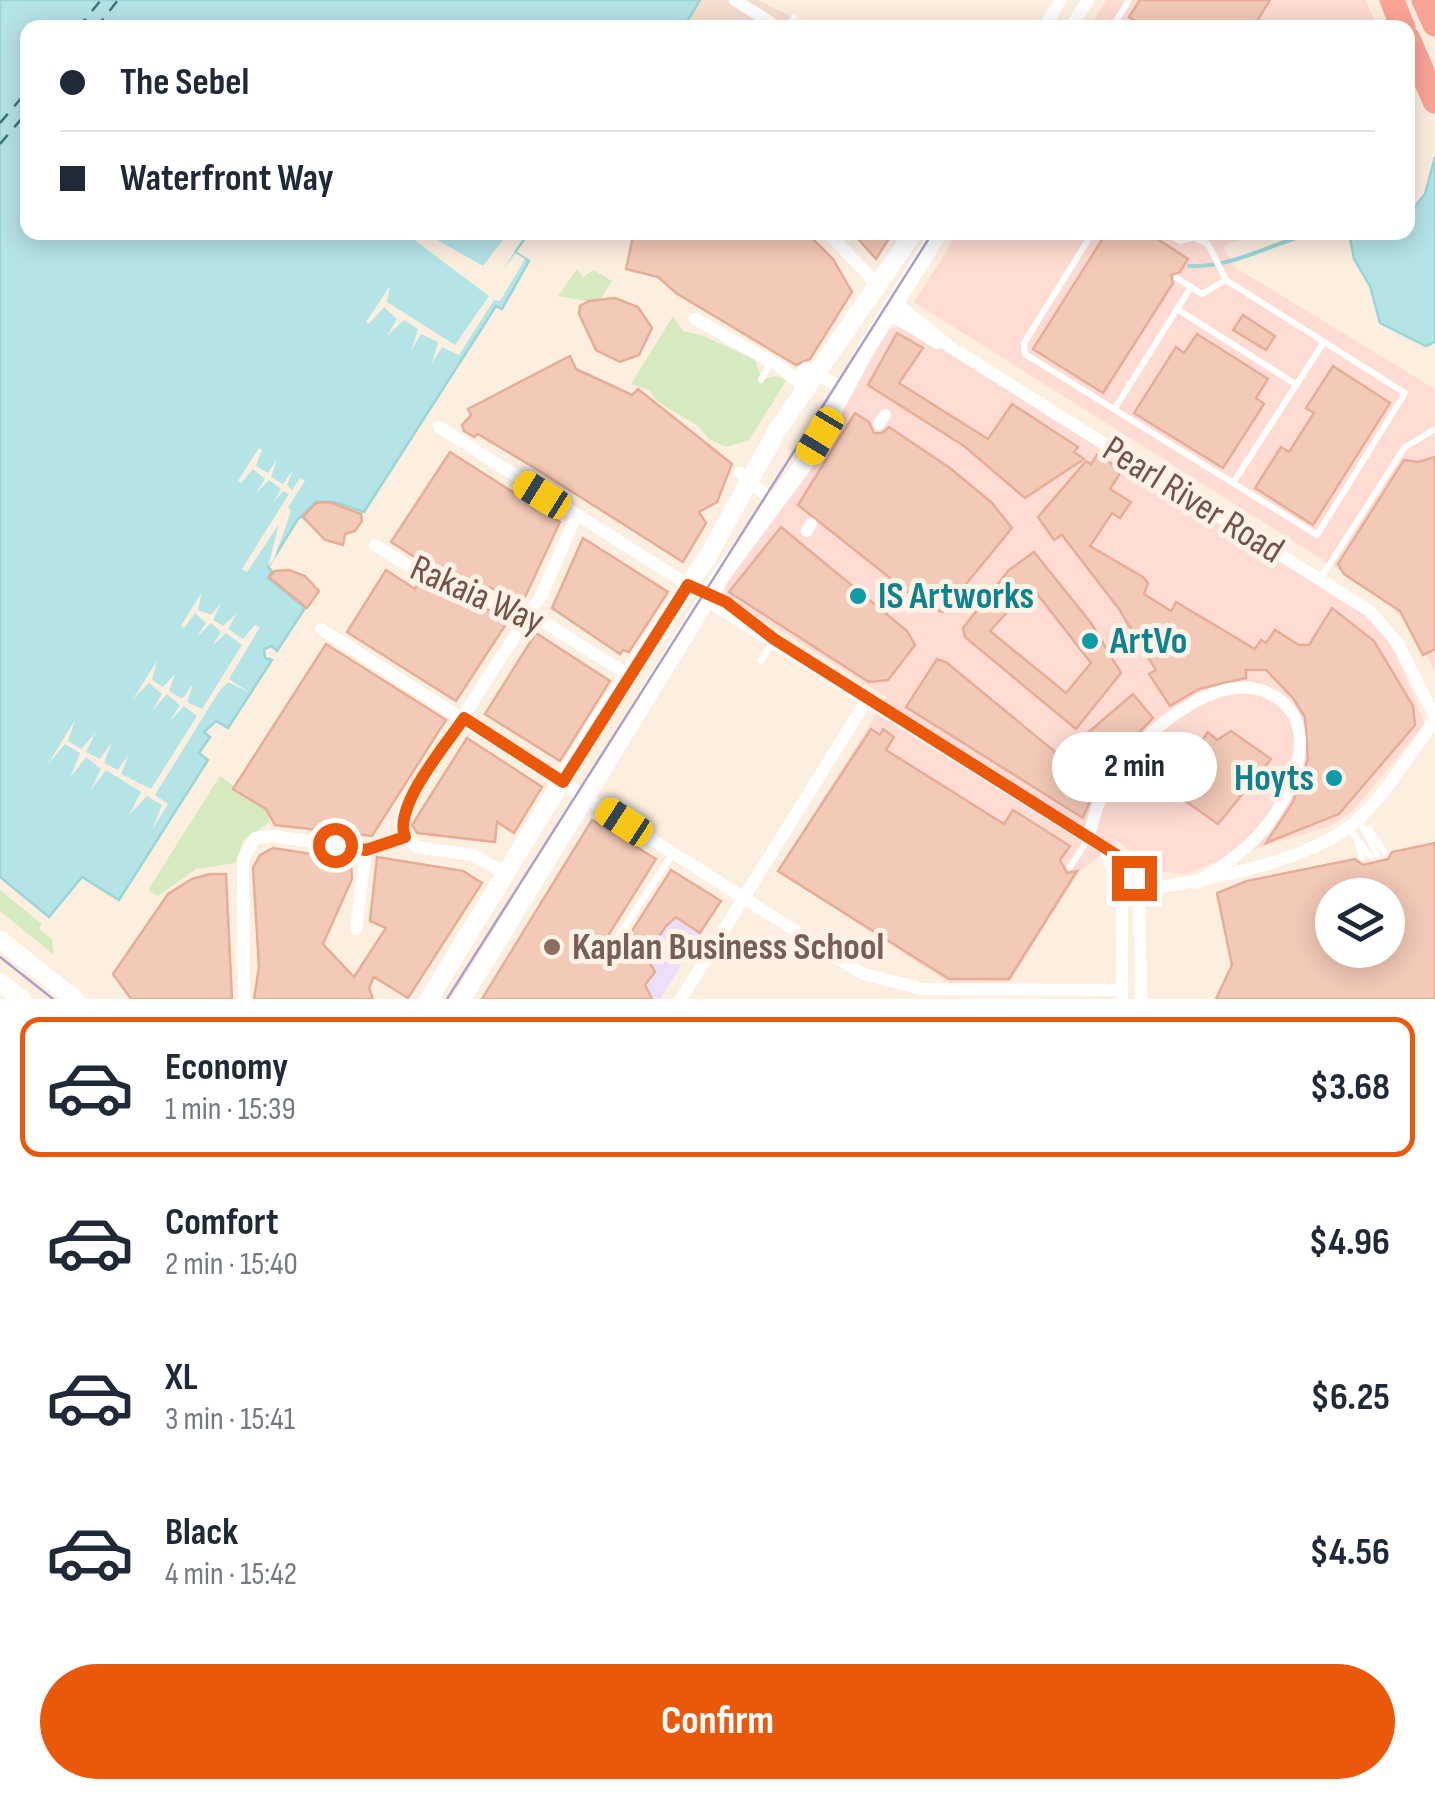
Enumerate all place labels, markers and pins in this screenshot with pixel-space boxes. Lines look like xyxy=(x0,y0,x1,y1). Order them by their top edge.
place label: IS Artworks xyxy=(878,574,1034,619)
marker: IS Artworks xyxy=(847,585,869,607)
place label: ArtVo xyxy=(1109,619,1187,664)
marker: ArtVo xyxy=(1079,630,1101,652)
place label: Hoyts xyxy=(1234,756,1314,801)
marker: Hoyts xyxy=(1323,767,1345,789)
place label: Kaplan Business School xyxy=(572,925,884,970)
marker: Kaplan Business School xyxy=(541,936,563,958)

